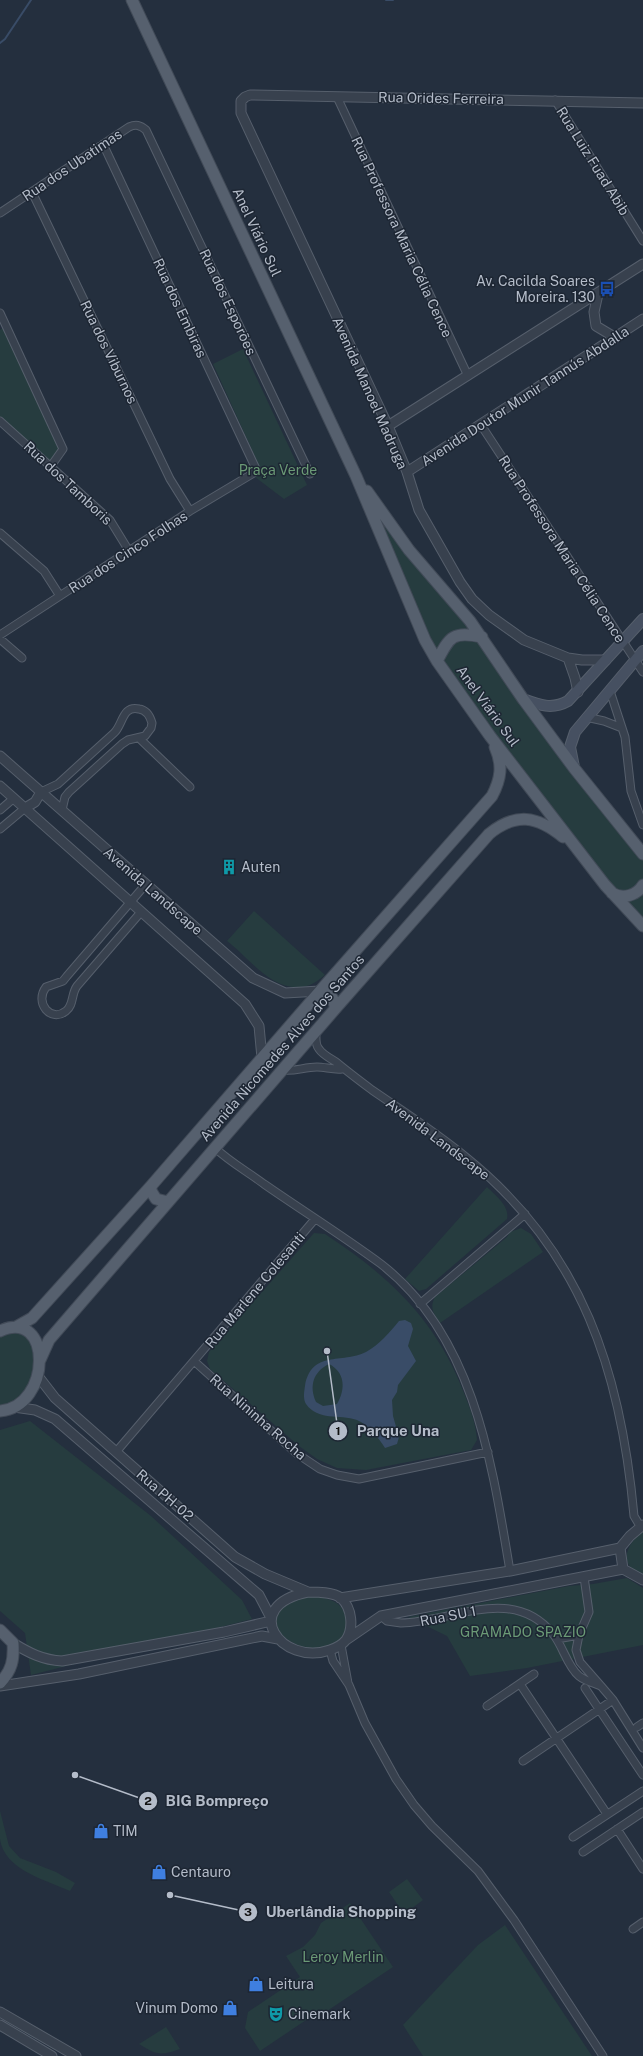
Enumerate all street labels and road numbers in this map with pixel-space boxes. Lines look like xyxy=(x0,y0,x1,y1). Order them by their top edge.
street label: Rua Orides Ferreira xyxy=(378,89,504,107)
street label: Rua Luiz Fuad Abib xyxy=(553,104,633,218)
street label: Rua dos Ubatimas xyxy=(19,126,125,204)
street label: Rua Professora Maria Célia Cence xyxy=(348,134,456,340)
street label: Anel Viário Sul xyxy=(229,185,285,279)
street label: Rua dos Esporões xyxy=(196,246,260,358)
street label: Rua dos Embiras xyxy=(150,256,210,360)
street label: Rua dos Viburnos xyxy=(77,298,141,406)
street label: Avenida Manoel Madruga xyxy=(329,314,411,472)
street label: Avenida Doutor Munir Tannús Abdalla xyxy=(418,323,632,469)
street label: Rua dos Tamboris xyxy=(21,438,115,528)
street label: Rua Professora Maria Célia Cence xyxy=(495,452,629,646)
street label: Rua dos Cinco Folhas xyxy=(66,508,190,596)
street label: Anel Viário Sul xyxy=(453,663,523,749)
street label: Avenida Landscape xyxy=(100,844,206,938)
street label: Avenida Nicomedes Alves dos Santos xyxy=(197,951,367,1145)
street label: Avenida Landscape xyxy=(383,1095,493,1183)
street label: Rua Marlene Colesanti xyxy=(202,1229,308,1351)
street label: Rua Nininha Rocha xyxy=(207,1371,309,1463)
street label: Rua PH-02 xyxy=(133,1466,197,1524)
street label: Rua SU 1 xyxy=(419,1603,477,1629)

